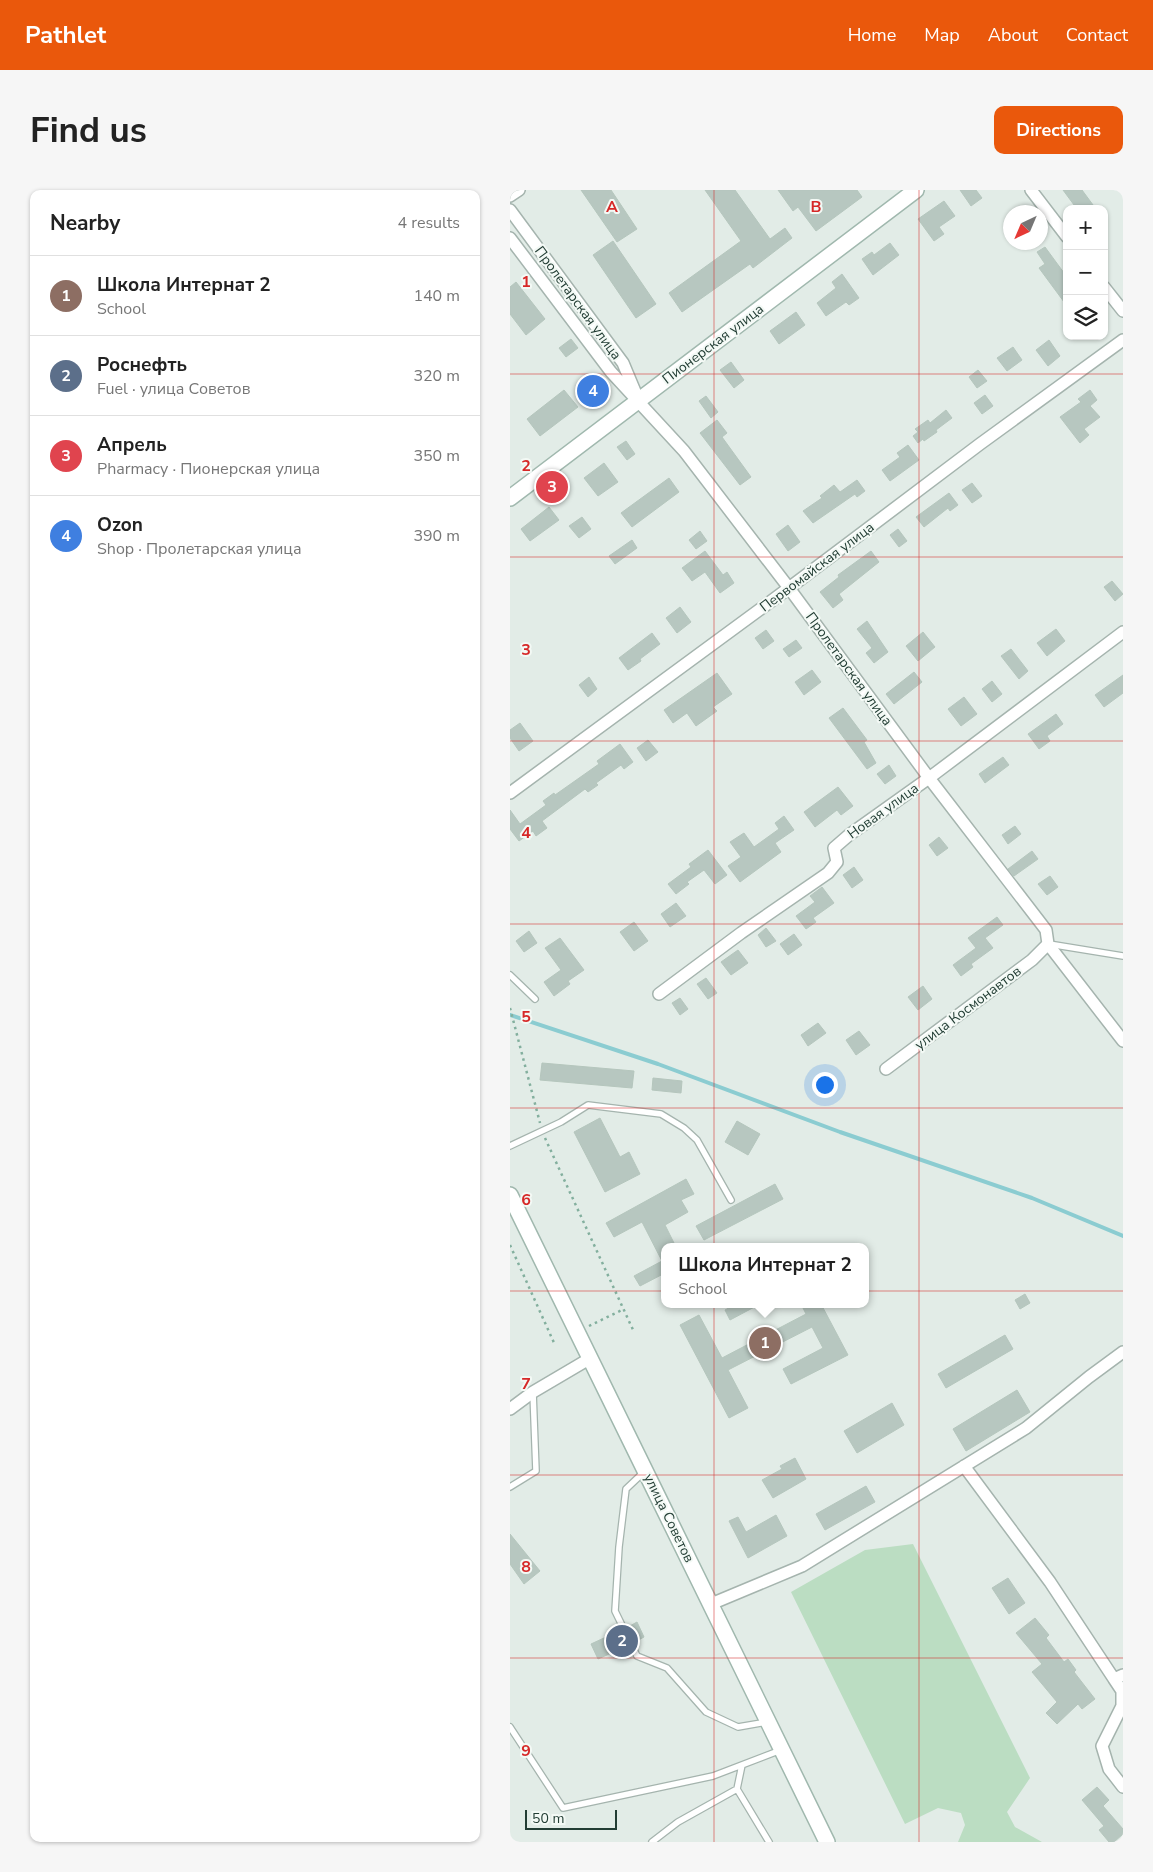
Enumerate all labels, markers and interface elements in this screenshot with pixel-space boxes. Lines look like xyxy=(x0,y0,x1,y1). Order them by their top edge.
text: Pathlet xyxy=(25,19,106,51)
text: Home xyxy=(848,23,896,47)
text: Map xyxy=(924,23,960,47)
text: About xyxy=(988,23,1038,47)
text: Contact xyxy=(1066,23,1128,47)
button: Directions xyxy=(994,106,1123,154)
text: Find us xyxy=(30,107,147,154)
text: A xyxy=(606,196,618,218)
text: B xyxy=(810,196,822,218)
north arrow xyxy=(1003,205,1048,250)
map controls xyxy=(1063,205,1108,340)
button: + xyxy=(1063,205,1108,250)
text: Nearby xyxy=(50,209,120,237)
text: 4 results xyxy=(398,212,460,234)
street label: Пролетарская улица xyxy=(530,242,626,364)
button: − xyxy=(1063,250,1108,295)
text: 1 xyxy=(521,271,531,293)
text: Школа Интернат 2 xyxy=(97,272,271,298)
text: 1 xyxy=(61,285,71,307)
text: 140 m xyxy=(413,285,460,307)
button: layers xyxy=(1063,295,1108,340)
text: School xyxy=(97,298,146,320)
street label: Пионерская улица xyxy=(658,300,768,388)
text: Роснефть xyxy=(97,352,187,378)
text: 2 xyxy=(61,365,71,387)
text: 320 m xyxy=(413,365,460,387)
pin: 4 xyxy=(577,372,609,410)
text: Fuel · улица Советов xyxy=(97,378,250,400)
text: Апрель xyxy=(97,432,167,458)
text: 3 xyxy=(61,445,71,467)
text: 350 m xyxy=(413,445,460,467)
text: 2 xyxy=(521,455,531,477)
text: Pharmacy · Пионерская улица xyxy=(97,458,320,480)
pin: 3 xyxy=(536,468,568,506)
text: Ozon xyxy=(97,512,143,538)
street label: Первомайская улица xyxy=(756,518,878,616)
text: 4 xyxy=(61,525,71,547)
text: 390 m xyxy=(413,525,460,547)
text: Shop · Пролетарская улица xyxy=(97,538,302,560)
street label: Пролетарская улица xyxy=(801,608,897,730)
text: 3 xyxy=(521,639,531,661)
street label: Новая улица xyxy=(843,779,923,843)
text: 4 xyxy=(521,822,531,844)
street label: улица Космонавтов xyxy=(911,962,1025,1054)
text: 5 xyxy=(521,1006,531,1028)
your location xyxy=(812,1072,838,1098)
text: 6 xyxy=(521,1189,531,1211)
popup xyxy=(661,1243,869,1308)
text: Школа Интернат 2 xyxy=(678,1252,852,1278)
text: School xyxy=(678,1278,727,1300)
pin: 1 xyxy=(749,1324,781,1362)
text: 7 xyxy=(521,1373,531,1395)
street label: улица Советов xyxy=(639,1470,699,1566)
text: 8 xyxy=(521,1556,531,1578)
pin: 2 xyxy=(606,1622,638,1660)
text: 9 xyxy=(521,1740,531,1762)
scale bar xyxy=(525,1807,618,1830)
text: 50 m xyxy=(532,1809,564,1828)

